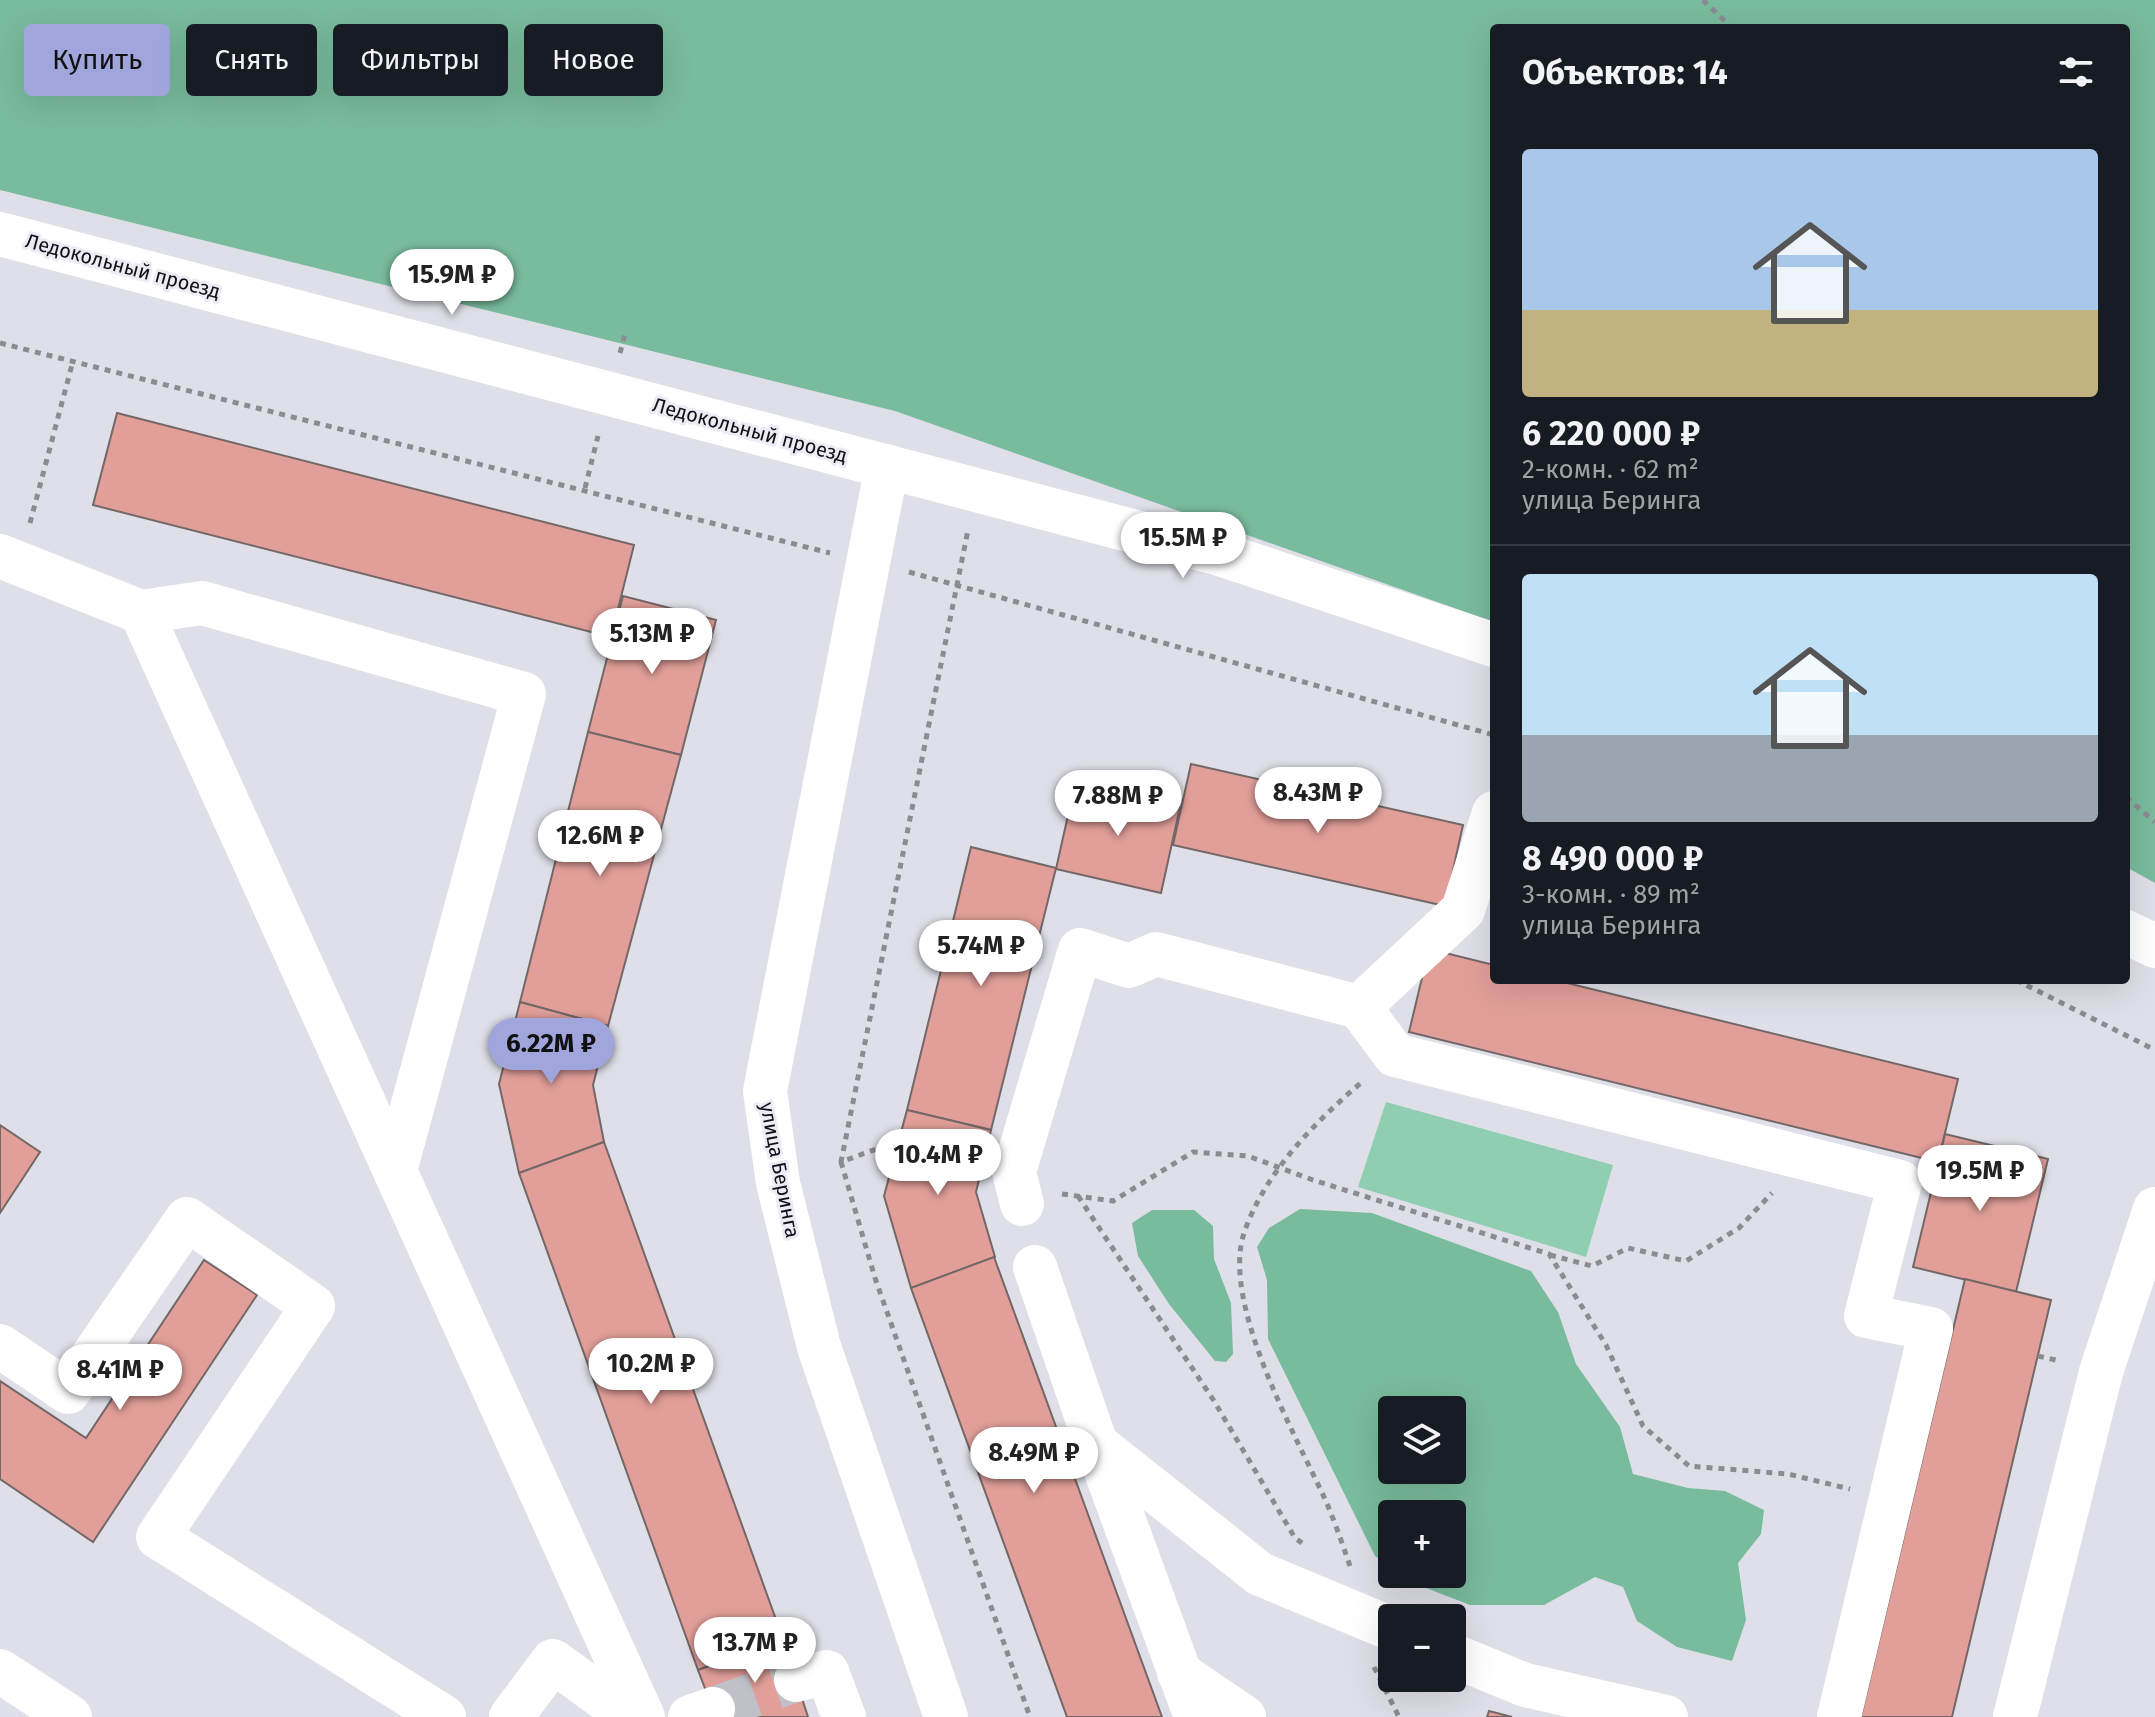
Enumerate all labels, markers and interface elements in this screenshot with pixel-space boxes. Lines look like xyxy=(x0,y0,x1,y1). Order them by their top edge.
chip: Купить xyxy=(24,24,170,96)
chip: Снять xyxy=(186,24,317,96)
chip: Фильтры xyxy=(333,24,508,96)
chip: Новое xyxy=(524,24,663,96)
icon: filters xyxy=(2054,50,2098,94)
text: Объектов: 14 xyxy=(1522,52,1728,93)
icon: home xyxy=(1738,201,1882,345)
street label: Ледокольный проезд xyxy=(23,228,223,304)
pin: 15.9M ₽ xyxy=(378,249,526,317)
text: 15.9M ₽ xyxy=(408,259,496,290)
street label: Ледокольный проезд xyxy=(650,392,850,468)
text: 6 220 000 ₽ xyxy=(1522,413,1700,454)
text: 2-комн. · 62 m² xyxy=(1522,454,1699,485)
text: улица Беринга xyxy=(1522,485,1701,516)
pin: 15.5M ₽ xyxy=(1109,512,1257,580)
text: 15.5M ₽ xyxy=(1139,522,1227,553)
pin: 5.13M ₽ xyxy=(578,608,726,676)
text: 5.13M ₽ xyxy=(609,618,695,649)
icon: home xyxy=(1738,626,1882,770)
pin: 8.43M ₽ xyxy=(1244,767,1392,835)
pin: 7.88M ₽ xyxy=(1044,770,1192,838)
text: 8.43M ₽ xyxy=(1273,777,1363,808)
text: 7.88M ₽ xyxy=(1073,780,1163,811)
pin: 12.6M ₽ xyxy=(526,810,674,878)
text: 12.6M ₽ xyxy=(556,820,644,851)
text: 8 490 000 ₽ xyxy=(1522,838,1703,879)
text: 3-комн. · 89 m² xyxy=(1522,879,1700,910)
text: улица Беринга xyxy=(1522,910,1701,941)
pin: 5.74M ₽ xyxy=(907,920,1055,988)
text: 5.74M ₽ xyxy=(937,930,1025,961)
pin: 6.22M ₽ xyxy=(477,1018,625,1086)
text: 6.22M ₽ xyxy=(506,1028,596,1059)
street label: улица Беринга xyxy=(755,1100,805,1240)
pin: 10.4M ₽ xyxy=(864,1129,1012,1197)
text: 10.4M ₽ xyxy=(893,1139,983,1170)
pin: 19.5M ₽ xyxy=(1906,1145,2054,1213)
text: 19.5M ₽ xyxy=(1935,1155,2025,1186)
pin: 10.2M ₽ xyxy=(577,1338,725,1406)
pin: 8.41M ₽ xyxy=(46,1344,194,1412)
text: 10.2M ₽ xyxy=(606,1348,696,1379)
text: 8.41M ₽ xyxy=(76,1354,164,1385)
map controls xyxy=(1378,1396,1466,1692)
button: layers xyxy=(1378,1396,1466,1484)
pin: 8.49M ₽ xyxy=(960,1427,1108,1495)
text: 8.49M ₽ xyxy=(988,1437,1080,1468)
button: + xyxy=(1378,1500,1466,1588)
button: − xyxy=(1378,1604,1466,1692)
pin: 13.7M ₽ xyxy=(681,1617,829,1685)
text: 13.7M ₽ xyxy=(712,1627,798,1658)

